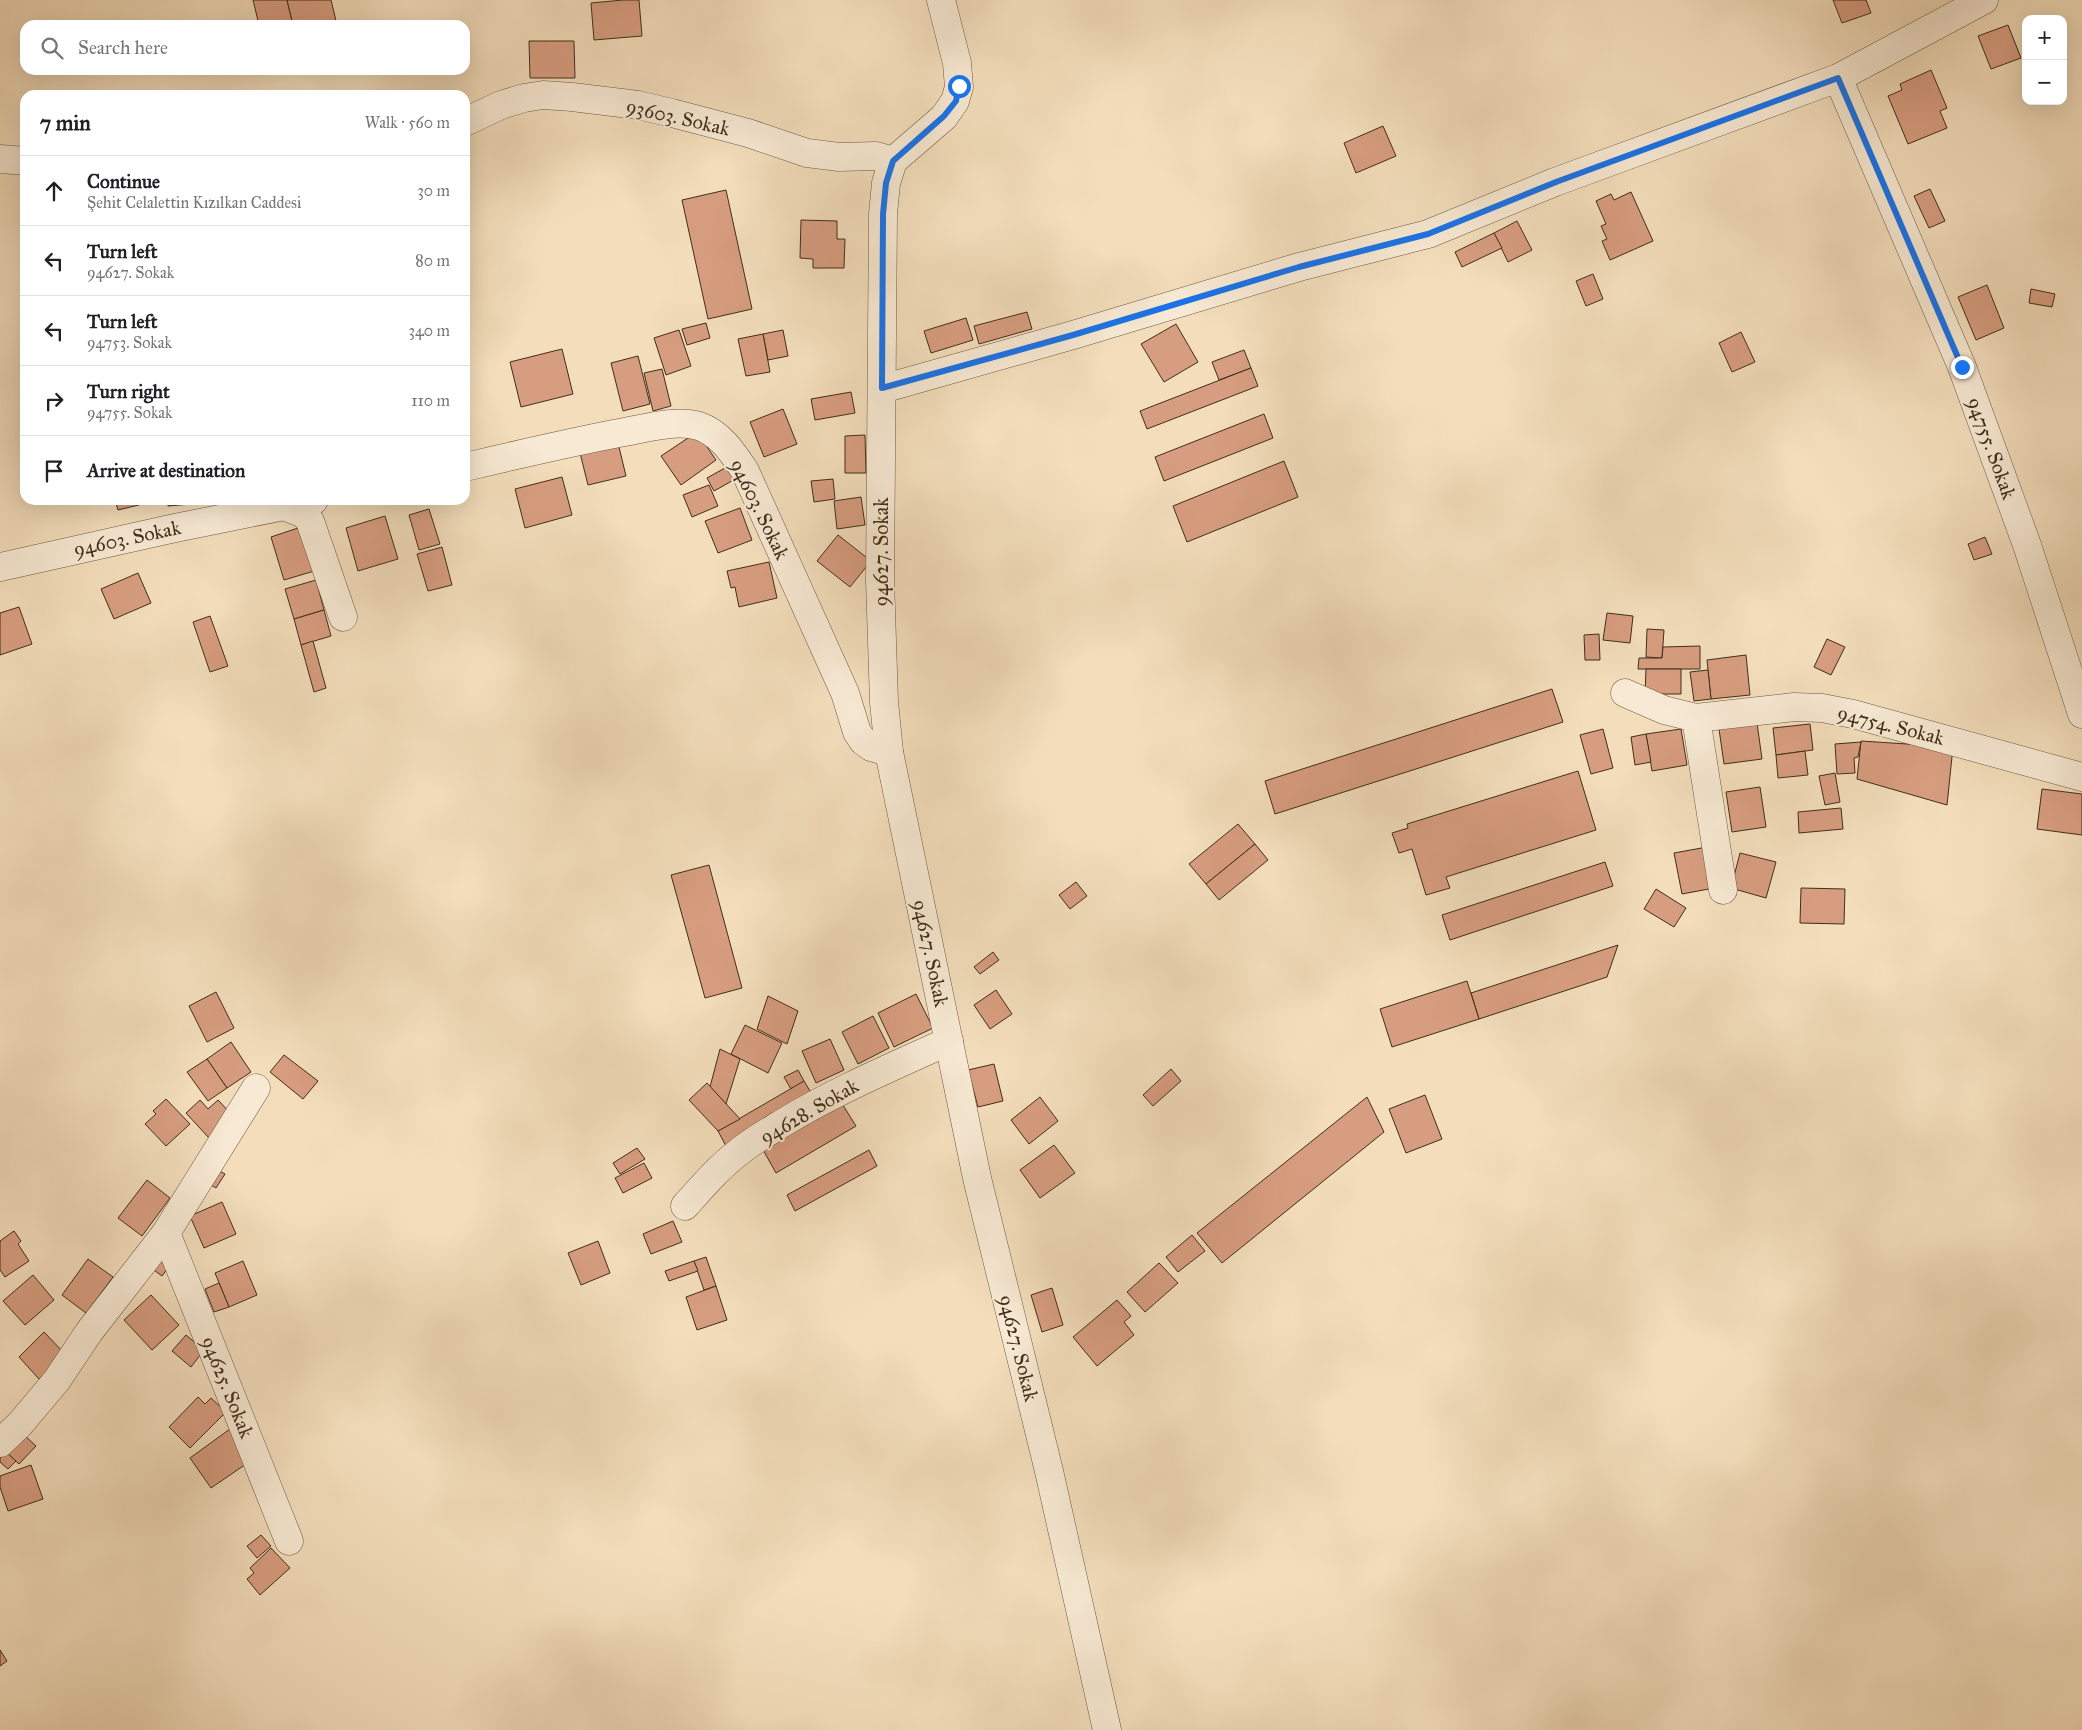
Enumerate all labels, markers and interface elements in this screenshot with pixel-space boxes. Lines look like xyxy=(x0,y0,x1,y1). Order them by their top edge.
map controls xyxy=(2022,15,2067,105)
button: + xyxy=(2022,15,2067,60)
search box xyxy=(20,20,470,75)
icon: search xyxy=(38,34,66,62)
text: Search here xyxy=(78,36,168,59)
button: − xyxy=(2022,60,2067,105)
route start xyxy=(948,75,971,98)
street label: 93603. Sokak xyxy=(624,93,733,141)
text: 7 min xyxy=(40,110,91,136)
text: Walk · 560 m xyxy=(365,113,450,132)
text: Continue xyxy=(87,170,160,193)
icon: ahead xyxy=(40,177,68,205)
text: 30 m xyxy=(417,181,450,200)
text: Şehit Celalettin Kızılkan Caddesi xyxy=(87,193,301,212)
text: Turn left xyxy=(87,240,157,263)
icon: left xyxy=(40,247,68,275)
text: 80 m xyxy=(415,251,450,270)
text: 94627. Sokak xyxy=(87,263,174,282)
text: Turn left xyxy=(87,310,157,333)
icon: left xyxy=(40,317,68,345)
text: 340 m xyxy=(408,321,450,340)
text: 94753. Sokak xyxy=(87,333,172,352)
route end xyxy=(1951,356,1974,379)
text: Turn right xyxy=(87,380,170,403)
icon: right xyxy=(40,387,68,415)
text: 110 m xyxy=(411,391,450,410)
street label: 94755. Sokak xyxy=(1962,394,2022,503)
text: 94755. Sokak xyxy=(87,403,173,422)
street label: 94603. Sokak xyxy=(725,455,795,564)
icon: arrive xyxy=(40,457,68,485)
text: Arrive at destination xyxy=(87,459,245,482)
street label: 94627. Sokak xyxy=(869,497,893,607)
street label: 94603. Sokak xyxy=(71,515,183,561)
street label: 94754. Sokak xyxy=(1835,700,1948,750)
street label: 94627. Sokak xyxy=(908,897,954,1009)
street label: 94628. Sokak xyxy=(755,1073,863,1149)
street label: 94627. Sokak xyxy=(994,1292,1044,1404)
street label: 94625. Sokak xyxy=(197,1333,260,1442)

